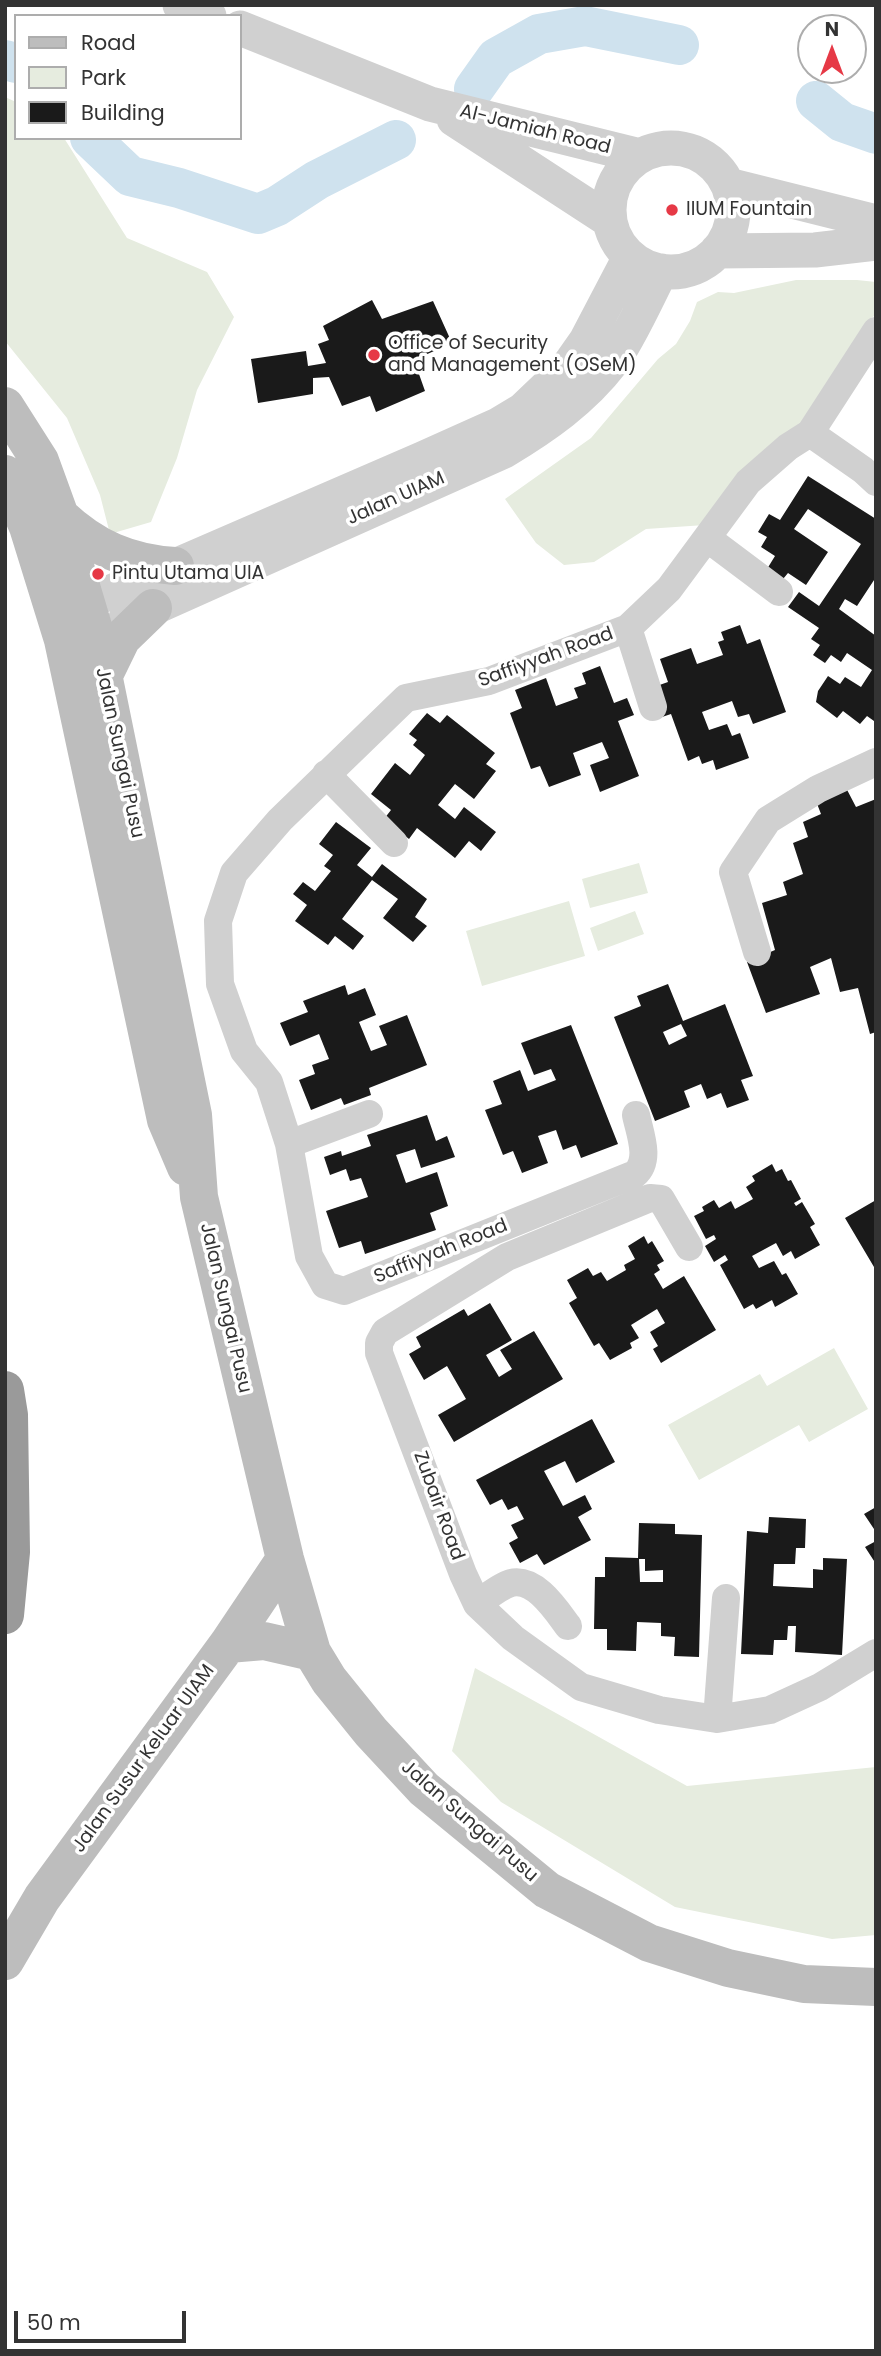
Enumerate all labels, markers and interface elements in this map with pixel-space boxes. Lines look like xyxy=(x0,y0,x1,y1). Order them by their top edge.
legend xyxy=(14,14,242,140)
north arrow xyxy=(797,14,867,84)
text: N xyxy=(825,16,839,43)
text: Road xyxy=(81,28,136,57)
text: Park xyxy=(81,63,126,92)
text: Building xyxy=(81,98,165,127)
street label: Al-Jamiah Road xyxy=(457,100,613,160)
place label: IIUM Fountain xyxy=(686,199,812,221)
marker: IIUM Fountain xyxy=(664,202,680,218)
place label: Office of Security and Management (OSeM) xyxy=(388,333,637,377)
marker: Office of Security and Management (OSeM) xyxy=(366,347,382,363)
street label: Jalan UIAM xyxy=(344,467,448,531)
place label: Pintu Utama UIA xyxy=(112,563,264,585)
marker: Pintu Utama UIA xyxy=(90,566,106,582)
street label: Saffiyyah Road xyxy=(475,623,617,693)
street label: Jalan Sungai Pusu xyxy=(90,666,148,840)
street label: Saffiyyah Road xyxy=(371,1215,511,1289)
street label: Jalan Sungai Pusu xyxy=(194,1221,256,1395)
street label: Zubair Road xyxy=(408,1448,468,1564)
street label: Jalan Susur Keluar UIAM xyxy=(68,1661,220,1857)
street label: Jalan Sungai Pusu xyxy=(396,1756,542,1888)
scale bar xyxy=(18,2296,189,2340)
text: 50 m xyxy=(27,2308,81,2337)

